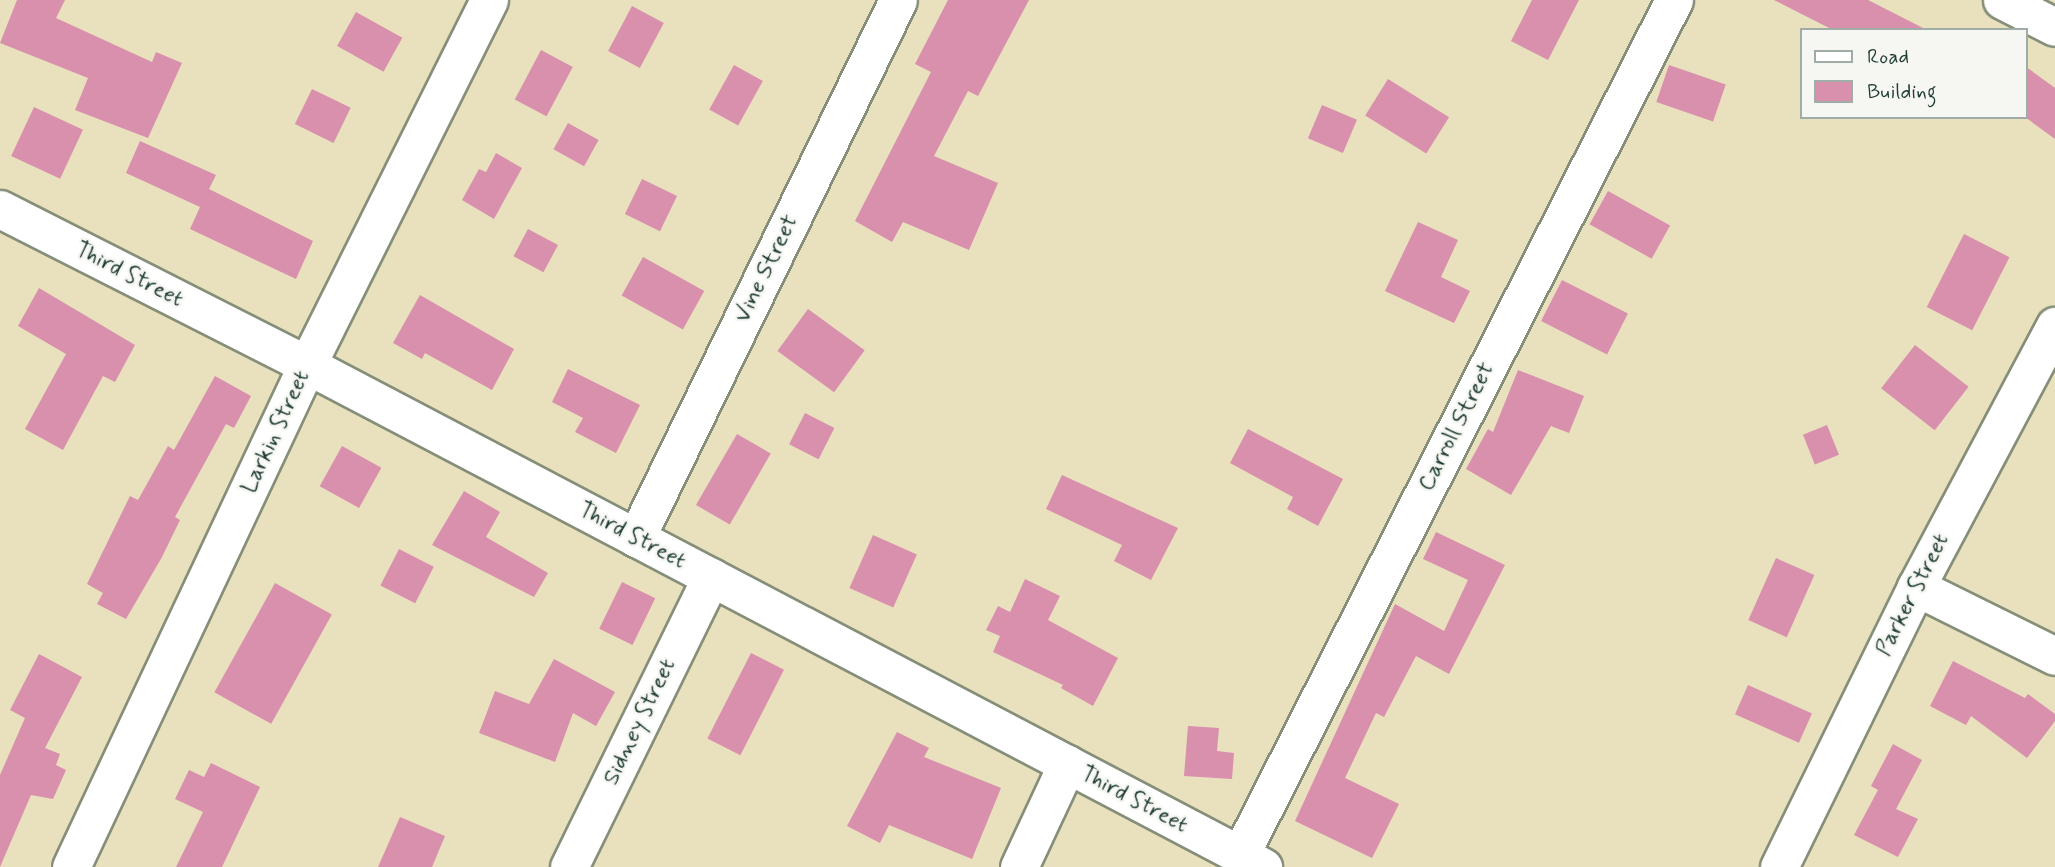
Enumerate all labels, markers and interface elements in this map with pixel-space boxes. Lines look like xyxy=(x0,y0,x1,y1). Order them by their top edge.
legend xyxy=(1800,28,2027,119)
text: Road xyxy=(1867,43,1909,71)
text: Building xyxy=(1867,78,1937,106)
street label: Vine Street xyxy=(729,211,805,327)
street label: Third Street xyxy=(69,235,189,315)
street label: Carroll Street xyxy=(1413,359,1501,495)
street label: Larkin Street xyxy=(235,365,317,499)
street label: Third Street xyxy=(572,495,692,577)
street label: Parker Street xyxy=(1869,527,1957,663)
street label: Sidney Street xyxy=(597,653,683,791)
street label: Third Street xyxy=(1074,759,1194,841)

